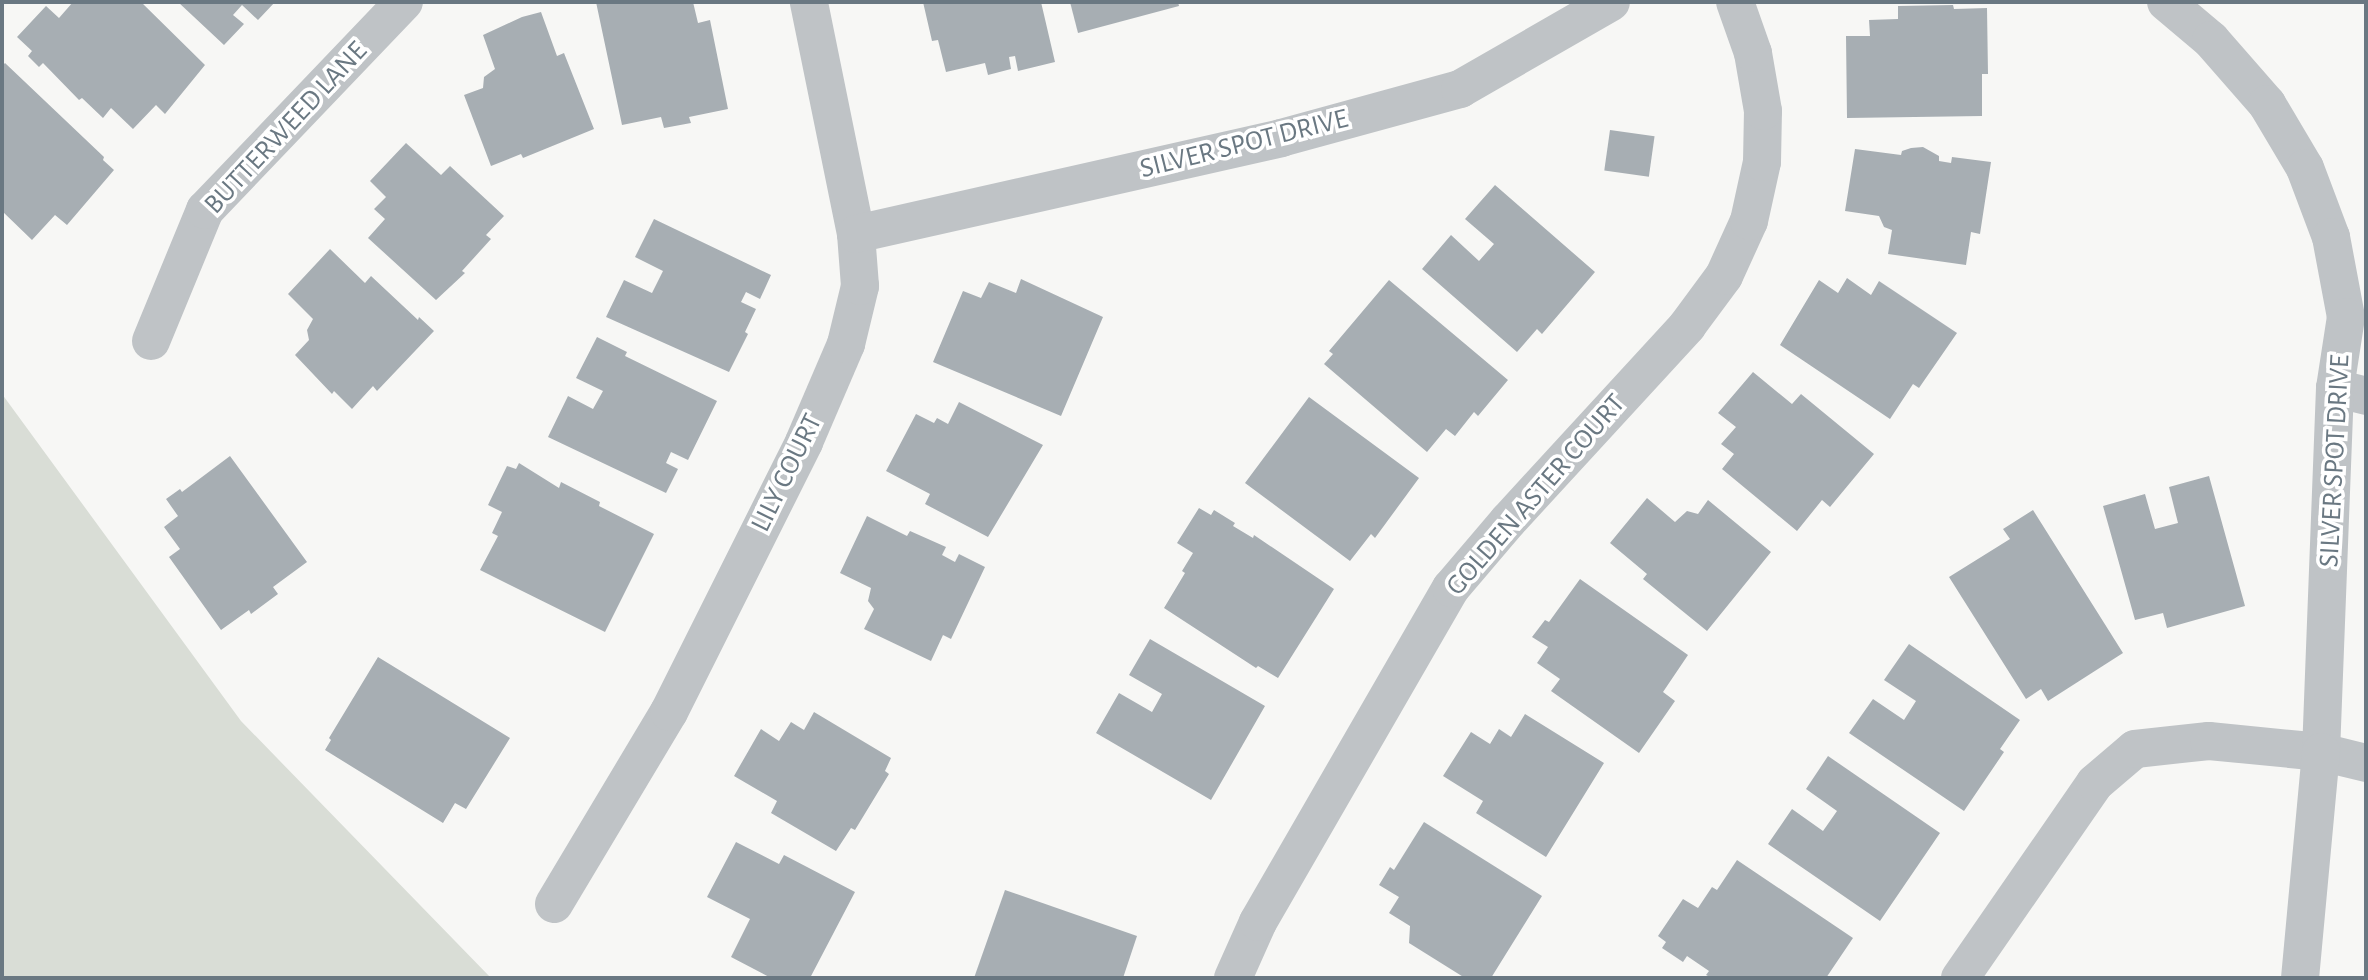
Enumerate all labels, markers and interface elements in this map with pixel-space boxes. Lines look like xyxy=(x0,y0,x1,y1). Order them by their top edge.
street label: BUTTERWEED LANE xyxy=(197,35,375,221)
street label: SILVER SPOT DRIVE xyxy=(1137,102,1351,186)
street label: SILVER SPOT DRIVE xyxy=(2313,354,2357,568)
street label: GOLDEN ASTER COURT xyxy=(1439,387,1633,603)
street label: LILY COURT xyxy=(744,409,830,537)

